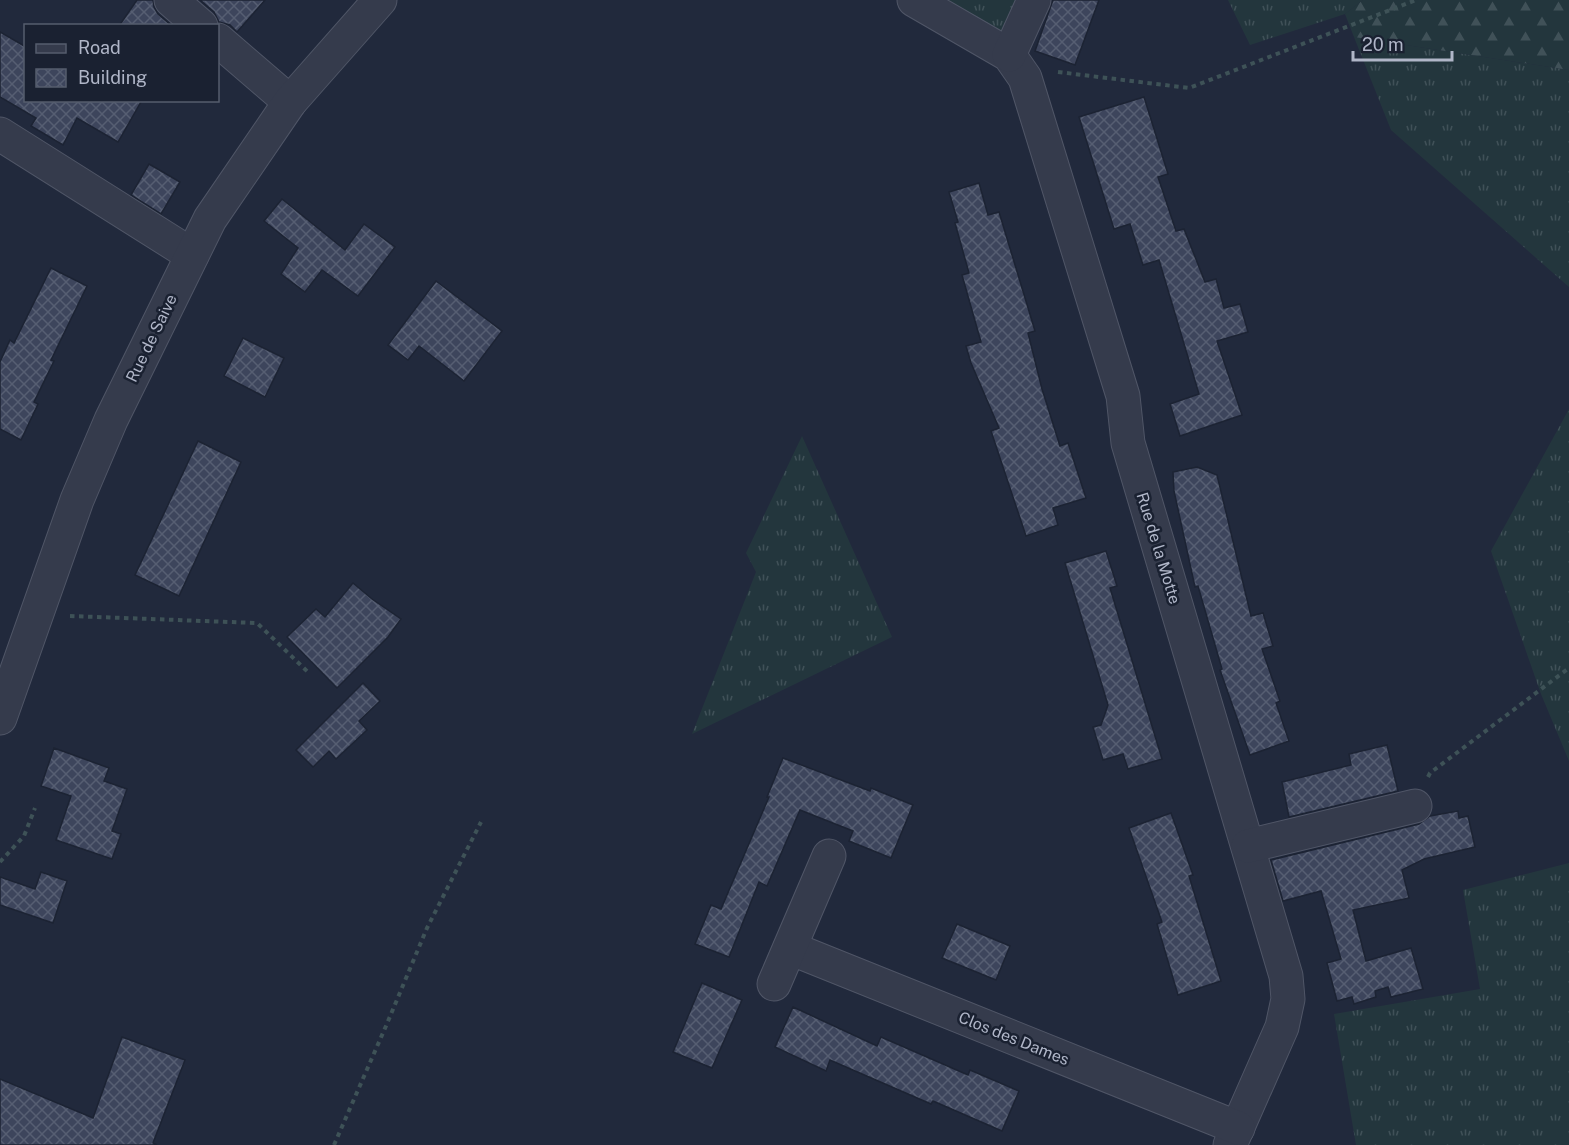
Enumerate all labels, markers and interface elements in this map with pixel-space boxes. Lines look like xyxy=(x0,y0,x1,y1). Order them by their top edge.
legend xyxy=(24,24,219,102)
scale bar xyxy=(1353,24,1452,62)
text: 20 m xyxy=(1362,34,1404,55)
text: Road xyxy=(78,37,121,58)
text: Building xyxy=(78,67,147,88)
street label: Rue de Saive xyxy=(122,291,181,385)
street label: Rue de la Motte xyxy=(1133,490,1185,606)
street label: Clos des Dames xyxy=(956,1008,1072,1069)

